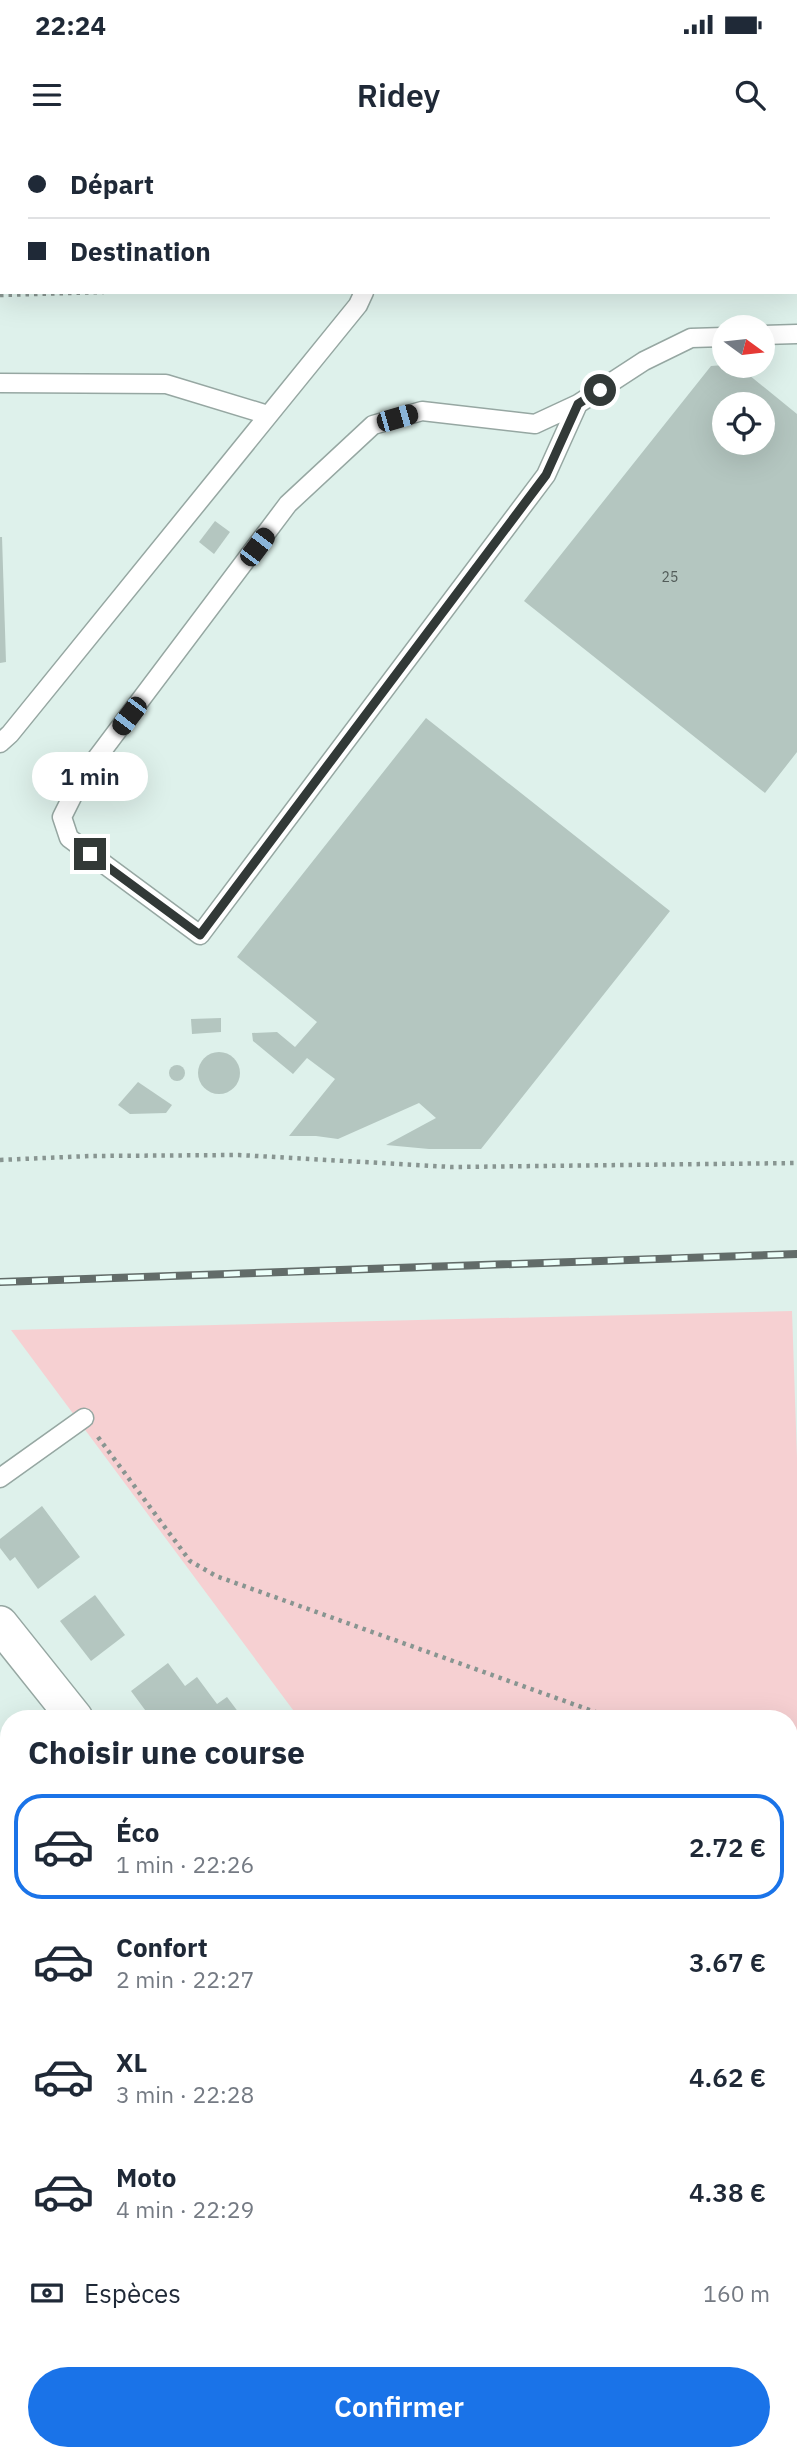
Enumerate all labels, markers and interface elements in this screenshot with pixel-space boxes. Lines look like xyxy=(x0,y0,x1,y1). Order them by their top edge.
text: 22:24 xyxy=(35,8,106,42)
text: Ridey xyxy=(357,74,440,116)
icon: menu xyxy=(28,76,66,114)
icon: search xyxy=(731,76,769,114)
text: Départ xyxy=(70,167,154,201)
text: Destination xyxy=(70,234,211,268)
north arrow xyxy=(712,315,775,378)
map controls xyxy=(712,315,775,455)
route start xyxy=(584,374,616,406)
button: locate xyxy=(712,392,775,455)
car xyxy=(374,402,421,434)
car xyxy=(236,524,279,570)
house number: 25 xyxy=(662,568,678,586)
car xyxy=(108,693,151,739)
callout: 1 min xyxy=(32,752,148,802)
text: 1 min xyxy=(60,761,120,791)
route end xyxy=(74,838,106,870)
text: Choisir une course xyxy=(28,1731,305,1773)
icon: car xyxy=(32,1815,95,1878)
text: Éco xyxy=(116,1815,160,1849)
text: 2.72 € xyxy=(689,1830,766,1864)
text: 1 min · 22:26 xyxy=(116,1849,254,1879)
icon: car xyxy=(32,1930,95,1993)
text: Confort xyxy=(116,1930,208,1964)
text: 3.67 € xyxy=(689,1945,766,1979)
text: 2 min · 22:27 xyxy=(116,1964,254,1994)
icon: car xyxy=(32,2045,95,2108)
text: XL xyxy=(116,2045,147,2079)
text: 4.62 € xyxy=(689,2060,766,2094)
text: 3 min · 22:28 xyxy=(116,2079,254,2109)
icon: car xyxy=(32,2160,95,2223)
text: Moto xyxy=(116,2160,176,2194)
text: 4.38 € xyxy=(689,2175,766,2209)
text: 4 min · 22:29 xyxy=(116,2194,254,2224)
icon: cash xyxy=(28,2274,66,2312)
text: Espèces xyxy=(84,2276,181,2310)
text: 160 m xyxy=(703,2278,770,2308)
button: Confirmer xyxy=(28,2367,770,2447)

